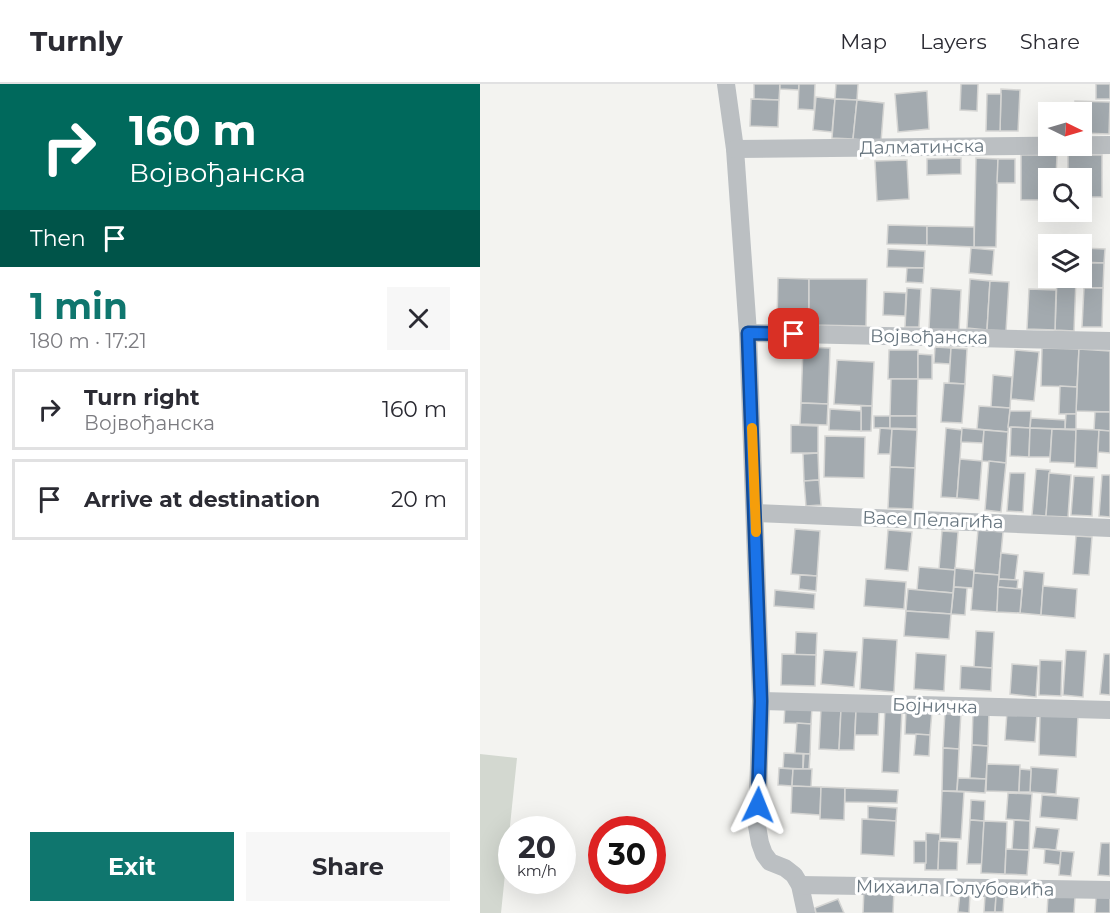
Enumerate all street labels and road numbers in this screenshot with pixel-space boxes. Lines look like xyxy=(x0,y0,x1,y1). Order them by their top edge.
street label: Далматинска xyxy=(859,135,985,159)
street label: Војвођанска xyxy=(870,325,988,349)
street label: Васе Пелагића xyxy=(862,507,1004,533)
street label: Бојничка xyxy=(892,694,978,718)
street label: Михаила Голубовића xyxy=(856,875,1054,901)

